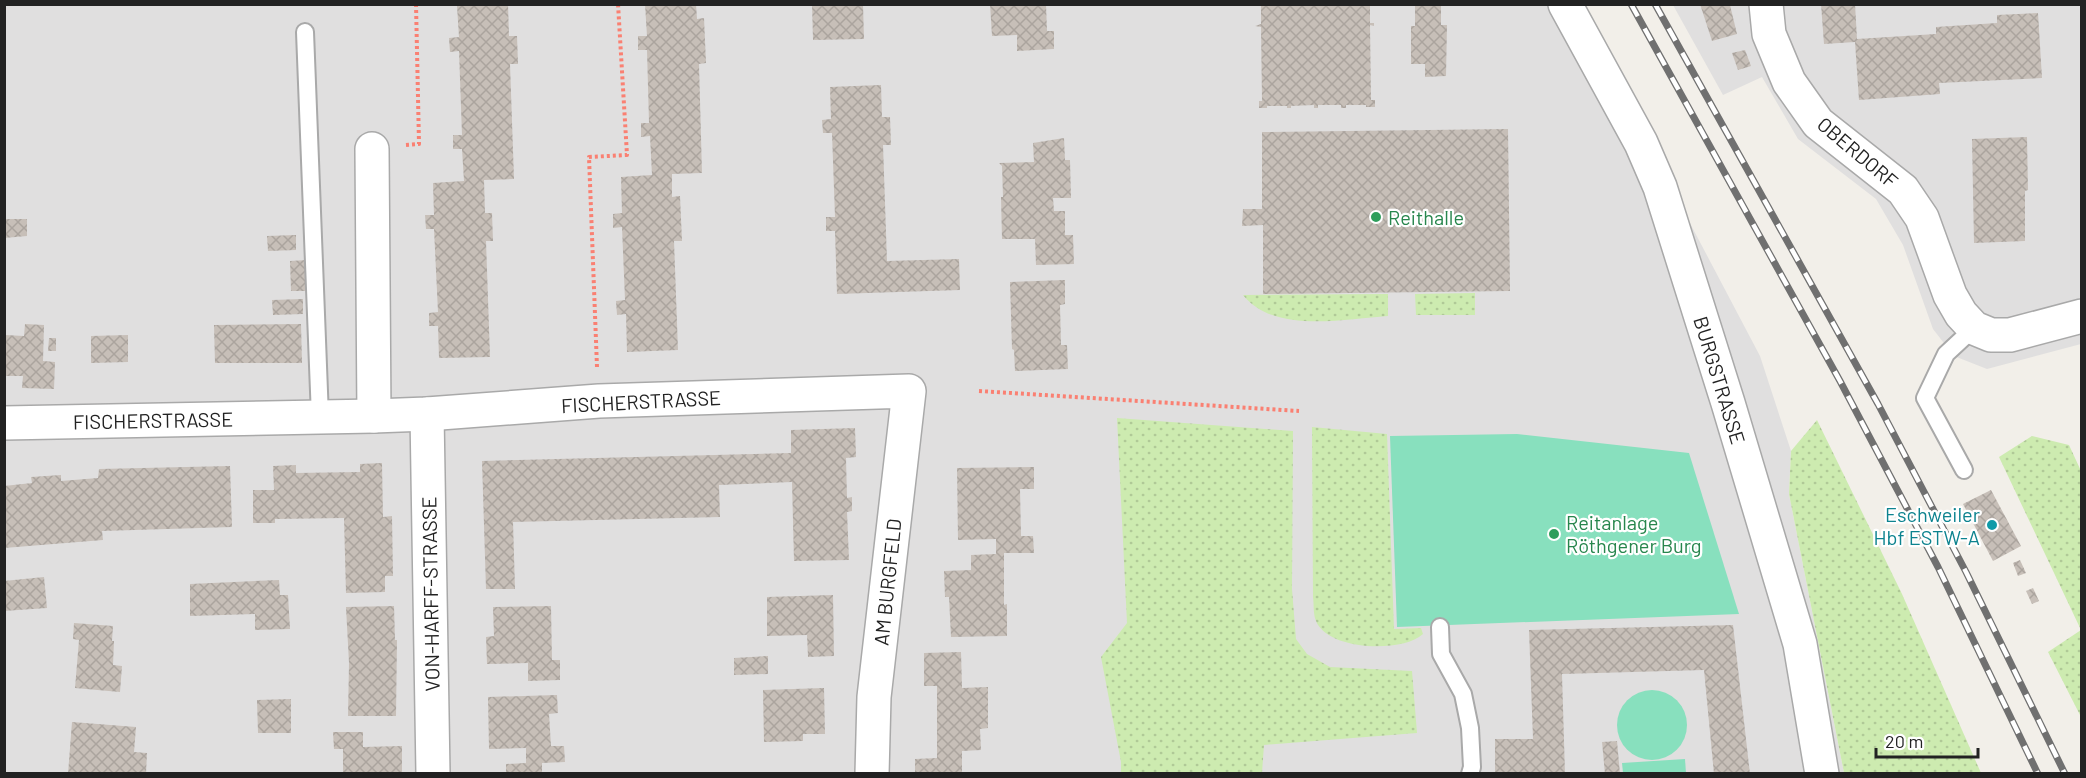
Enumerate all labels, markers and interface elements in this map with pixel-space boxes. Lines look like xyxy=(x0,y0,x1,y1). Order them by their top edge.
street label: OBERDORF xyxy=(1813,111,1903,193)
place label: Reithalle xyxy=(1388,205,1464,229)
marker: Reithalle xyxy=(1369,210,1383,224)
street label: BURGSTRASSE xyxy=(1689,313,1751,447)
street label: FISCHERSTRASSE xyxy=(560,385,722,417)
street label: FISCHERSTRASSE xyxy=(73,407,233,433)
street label: VON-HARFF-STRASSE xyxy=(416,496,444,692)
place label: Eschweiler Hbf ESTW-A xyxy=(1874,502,1980,549)
place label: Reitanlage Röthgener Burg xyxy=(1566,510,1702,557)
street label: AM BURGFELD xyxy=(868,517,906,647)
marker: Eschweiler Hbf ESTW-A xyxy=(1985,518,1999,532)
marker: Reitanlage Röthgener Burg xyxy=(1547,527,1561,541)
scale bar xyxy=(1876,721,1978,759)
text: 20 m xyxy=(1885,730,1923,752)

